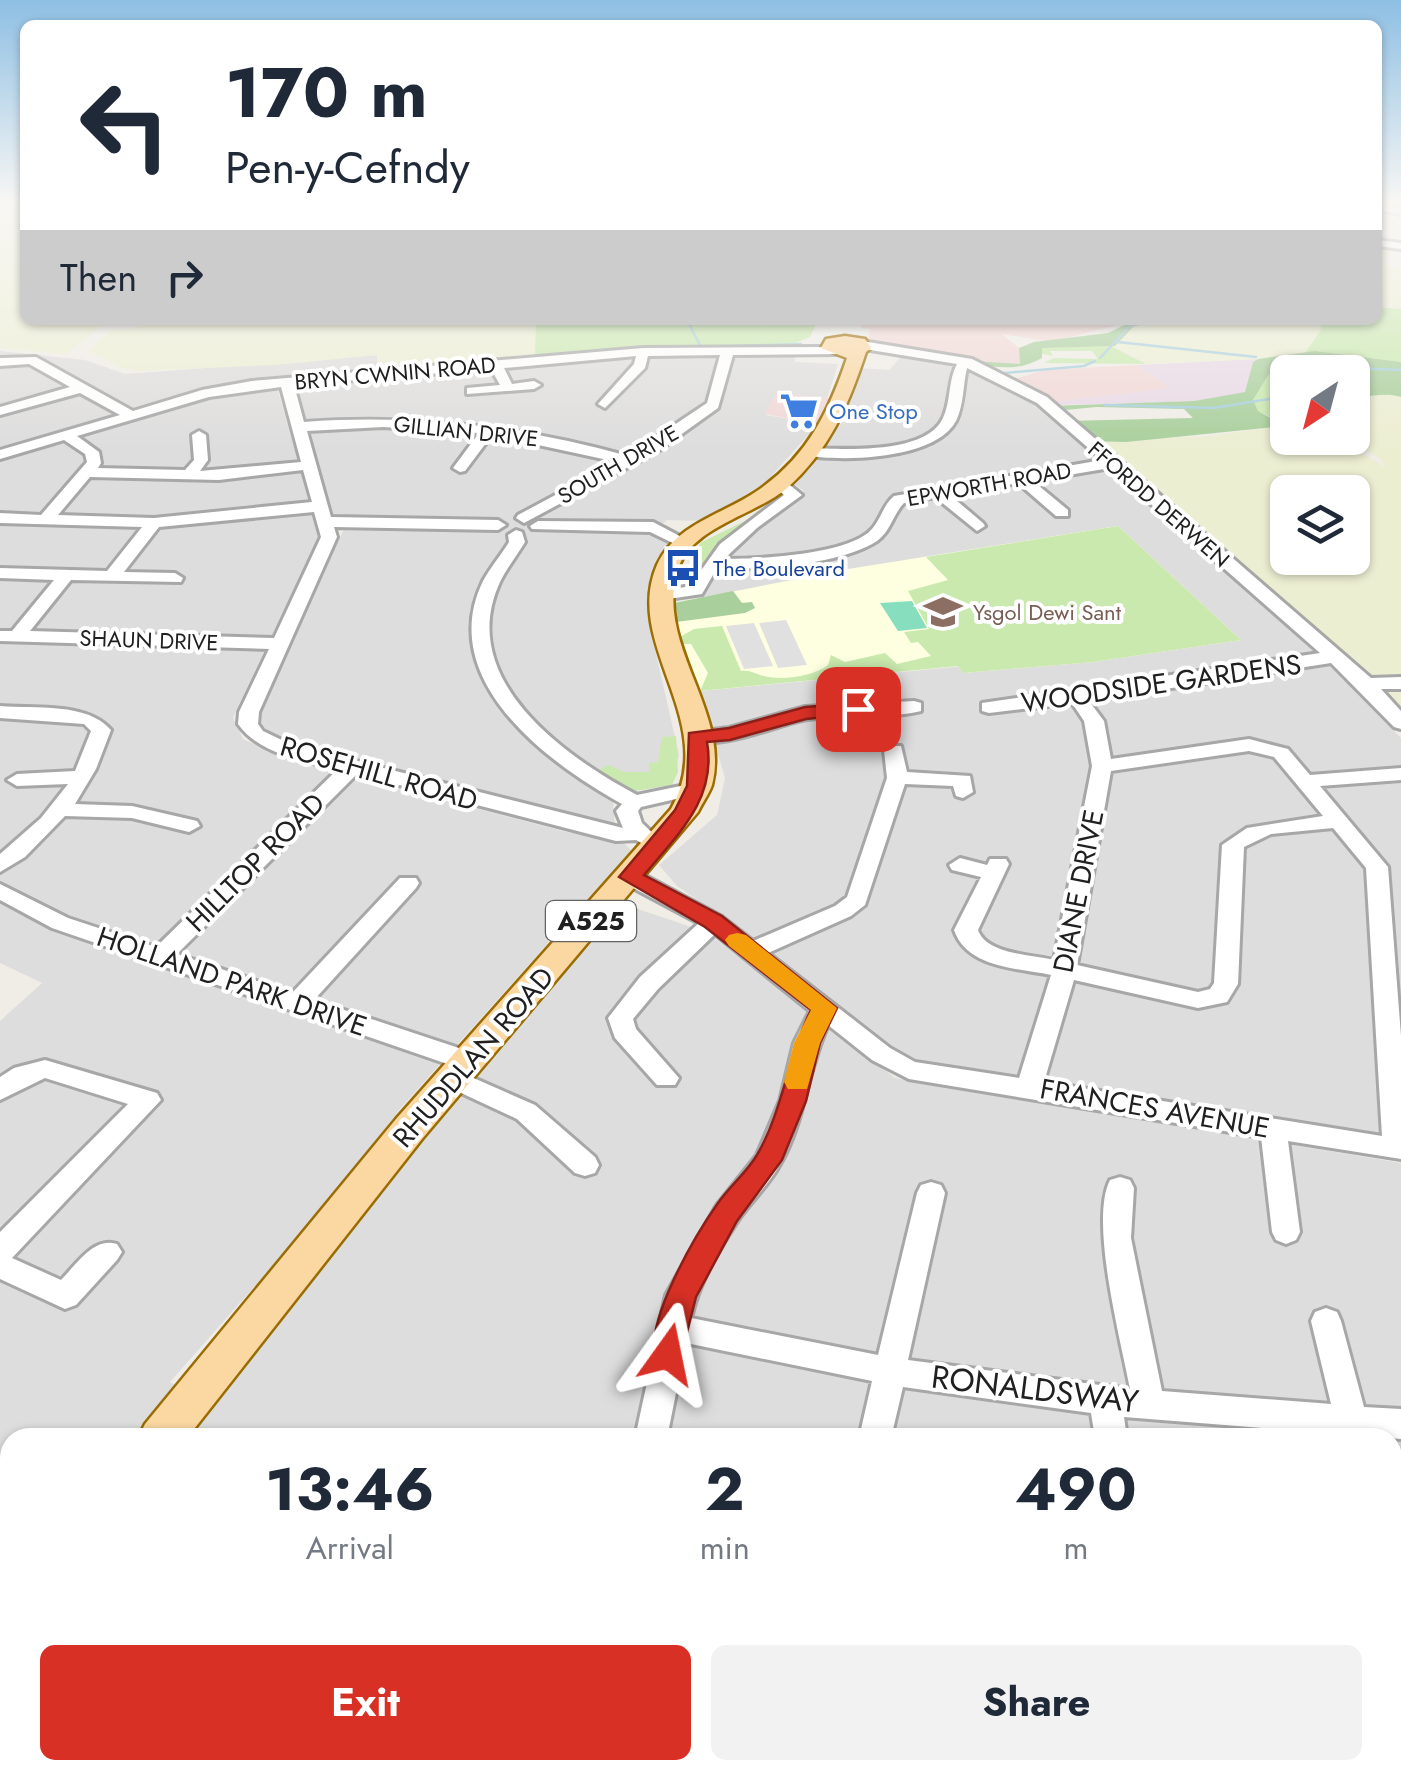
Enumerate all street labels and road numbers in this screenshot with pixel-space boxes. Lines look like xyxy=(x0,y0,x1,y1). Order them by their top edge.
street label: BRYN CWNIN ROAD xyxy=(293,348,497,398)
street label: GILLIAN DRIVE xyxy=(392,408,540,454)
street label: SOUTH DRIVE xyxy=(552,416,684,512)
street label: FFORDD DERWEN xyxy=(1081,433,1237,575)
street label: EPWORTH ROAD xyxy=(904,454,1074,514)
street label: SHAUN DRIVE xyxy=(79,622,219,658)
street label: WOODSIDE GARDENS xyxy=(1019,644,1304,723)
street label: ROSEHILL ROAD xyxy=(275,726,482,821)
street label: HILLTOP ROAD xyxy=(176,783,334,941)
street label: DIANE DRIVE xyxy=(1043,806,1114,976)
road number: A525 xyxy=(546,901,636,941)
street label: HOLLAND PARK DRIVE xyxy=(91,916,372,1047)
street label: RHUDDLAN ROAD xyxy=(383,958,564,1157)
street label: FRANCES AVENUE xyxy=(1037,1068,1273,1149)
street label: RONALDSWAY xyxy=(929,1353,1141,1425)

